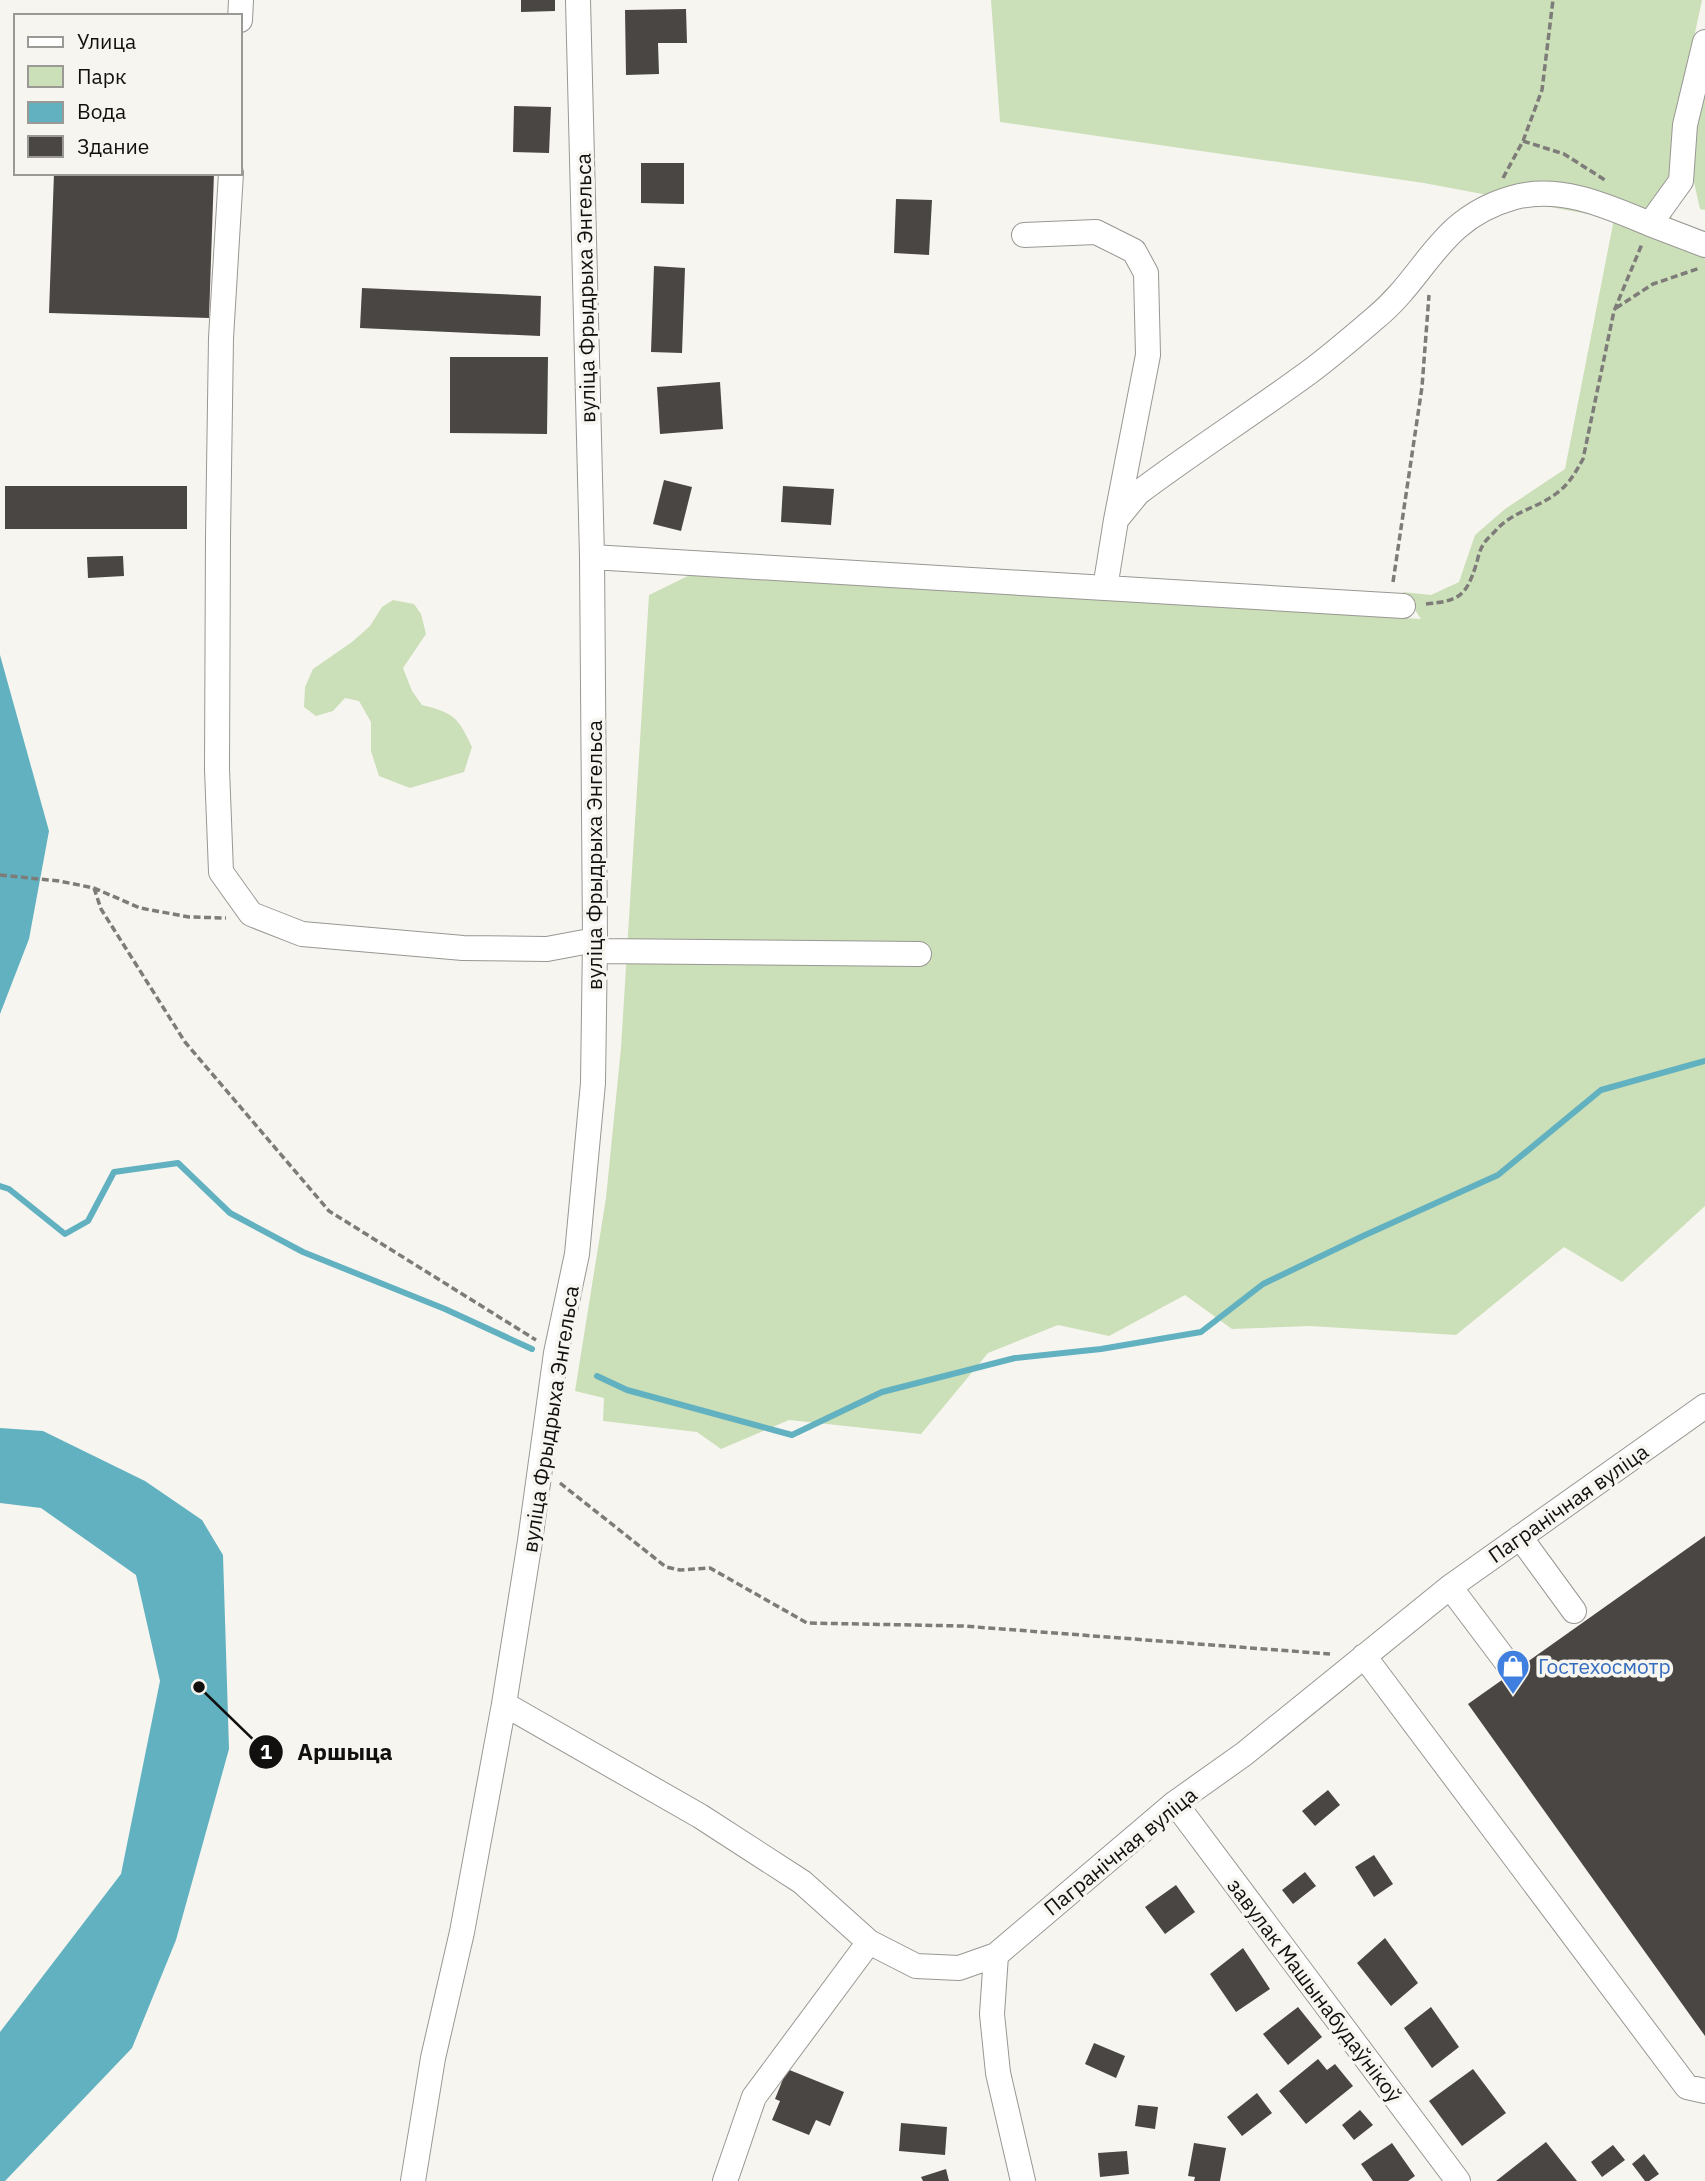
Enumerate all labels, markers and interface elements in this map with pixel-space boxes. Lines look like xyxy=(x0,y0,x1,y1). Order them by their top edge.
legend xyxy=(14,14,242,175)
text: Улица xyxy=(77,27,136,55)
text: Парк xyxy=(77,62,127,90)
text: Вода xyxy=(77,97,126,125)
text: Здание xyxy=(77,132,149,160)
street label: вуліца Фрыдрыха Энгельса xyxy=(569,153,601,423)
street label: вуліца Фрыдрыха Энгельса xyxy=(580,720,608,990)
street label: вуліца Фрыдрыха Энгельса xyxy=(515,1284,585,1554)
street label: Пагранічная вуліца xyxy=(1482,1437,1654,1569)
shop icon: Гостехосмотр xyxy=(1494,1647,1532,1696)
place label: Гостехосмотр xyxy=(1538,1652,1671,1680)
callout: Аршыца xyxy=(249,1730,407,1774)
text: Аршыца xyxy=(297,1736,393,1766)
text: 1 xyxy=(260,1737,273,1765)
street label: Пагранічная вуліца xyxy=(1038,1780,1202,1922)
street label: завулак Машынабудаўнікоў xyxy=(1221,1872,1409,2108)

